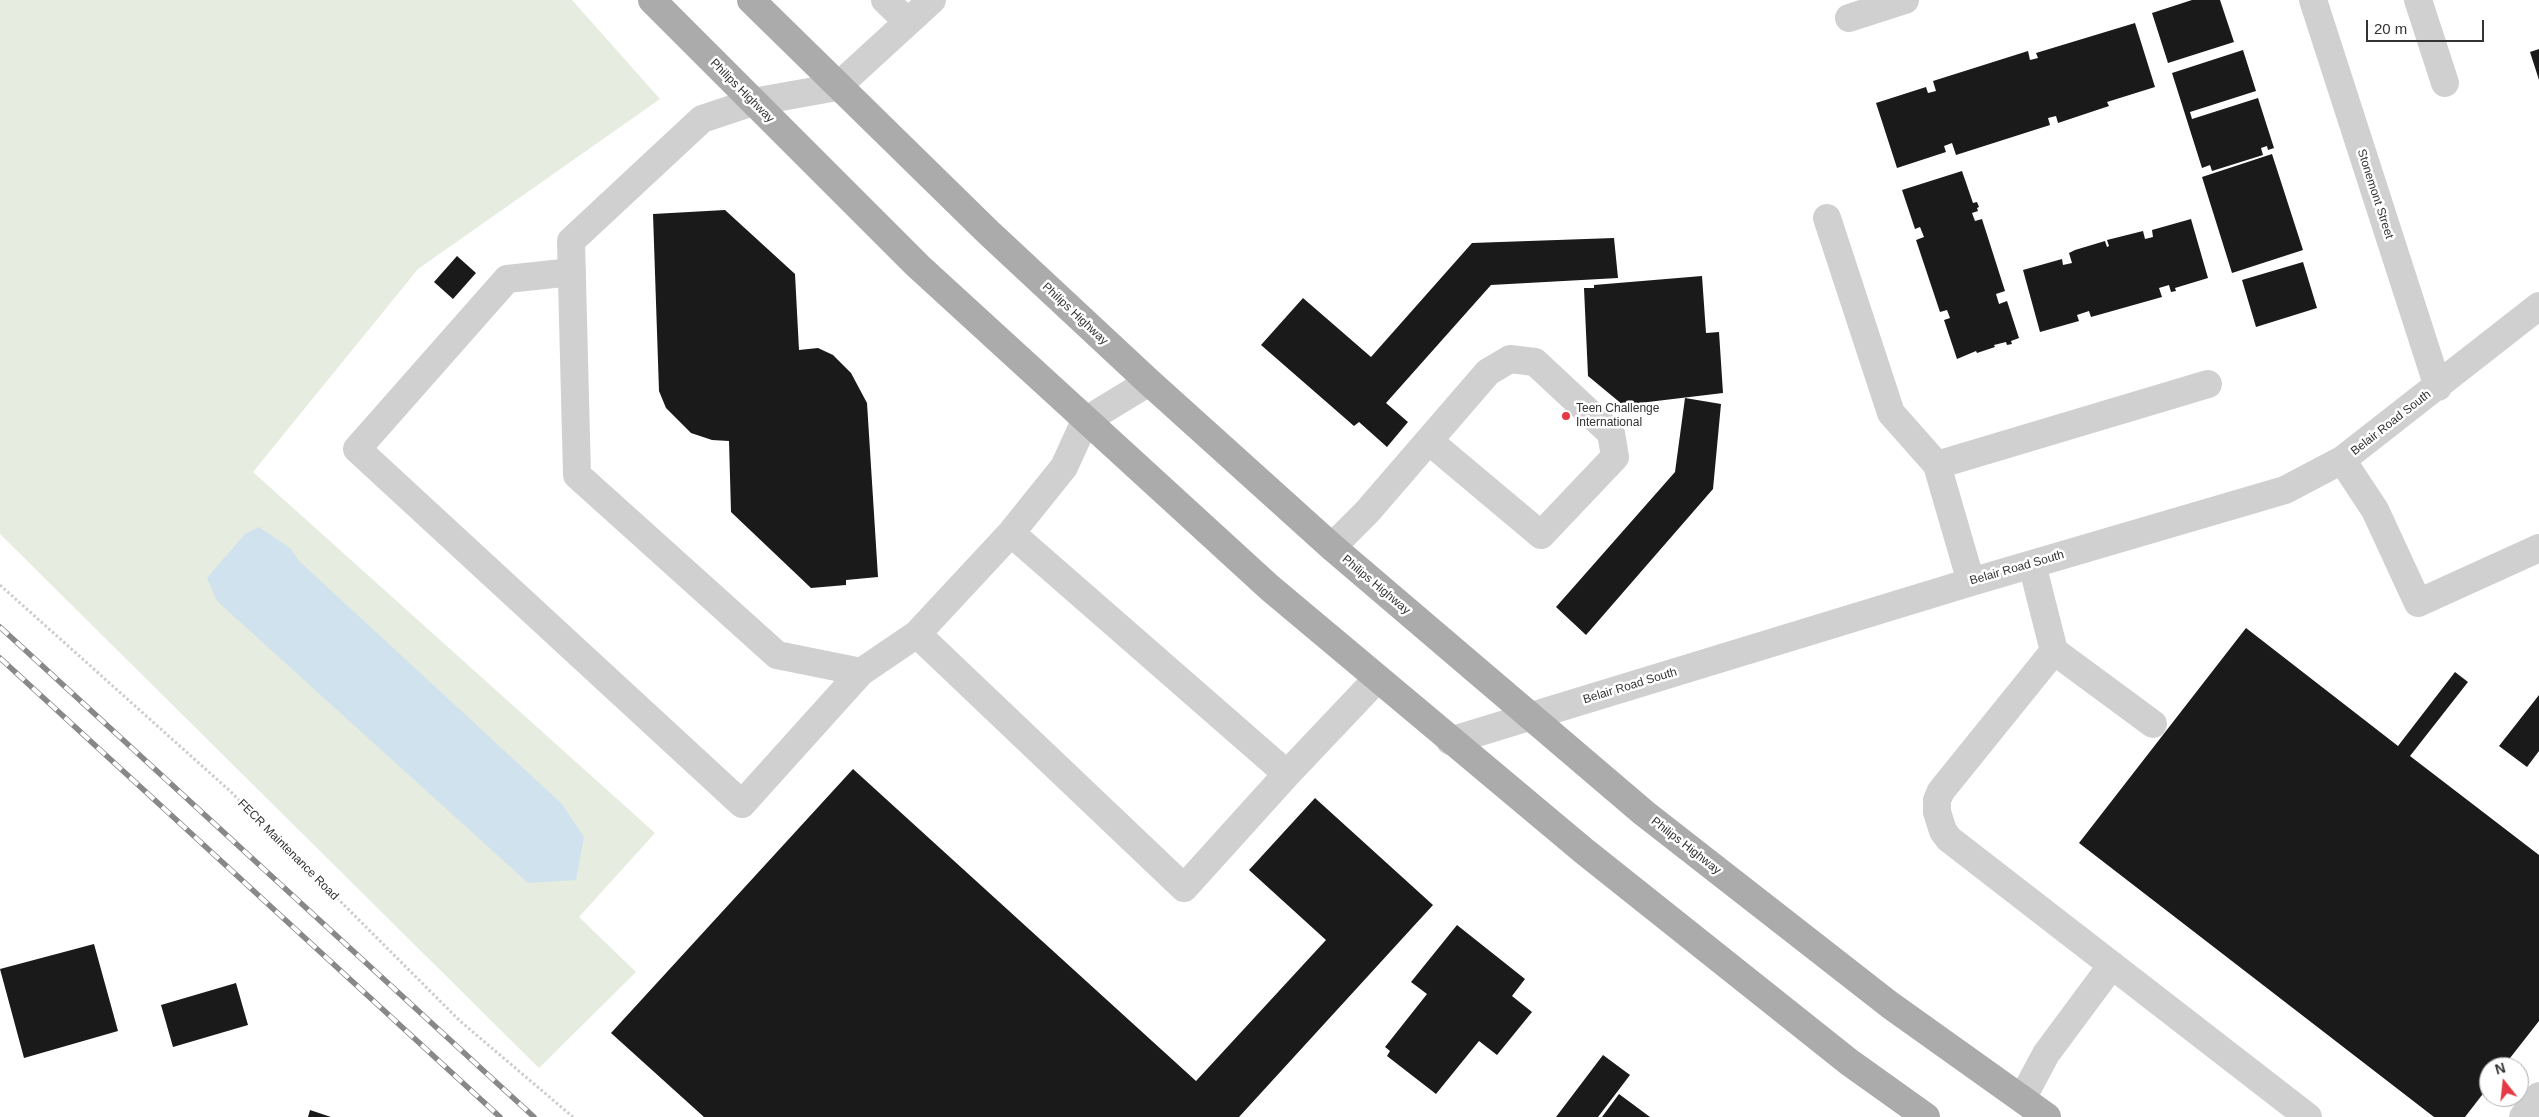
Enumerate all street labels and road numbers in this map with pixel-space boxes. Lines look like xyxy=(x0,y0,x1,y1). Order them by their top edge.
street label: Philips Highway xyxy=(707,56,777,126)
street label: Stonemont Street xyxy=(2354,147,2396,241)
street label: Philips Highway xyxy=(1039,280,1111,348)
street label: Belair Road South xyxy=(2348,387,2434,459)
street label: Belair Road South xyxy=(1968,548,2066,588)
street label: Philips Highway xyxy=(1339,552,1413,618)
street label: Belair Road South xyxy=(1581,665,1679,707)
street label: FECR Maintenance Road xyxy=(235,797,341,903)
street label: Philips Highway xyxy=(1648,814,1724,878)

